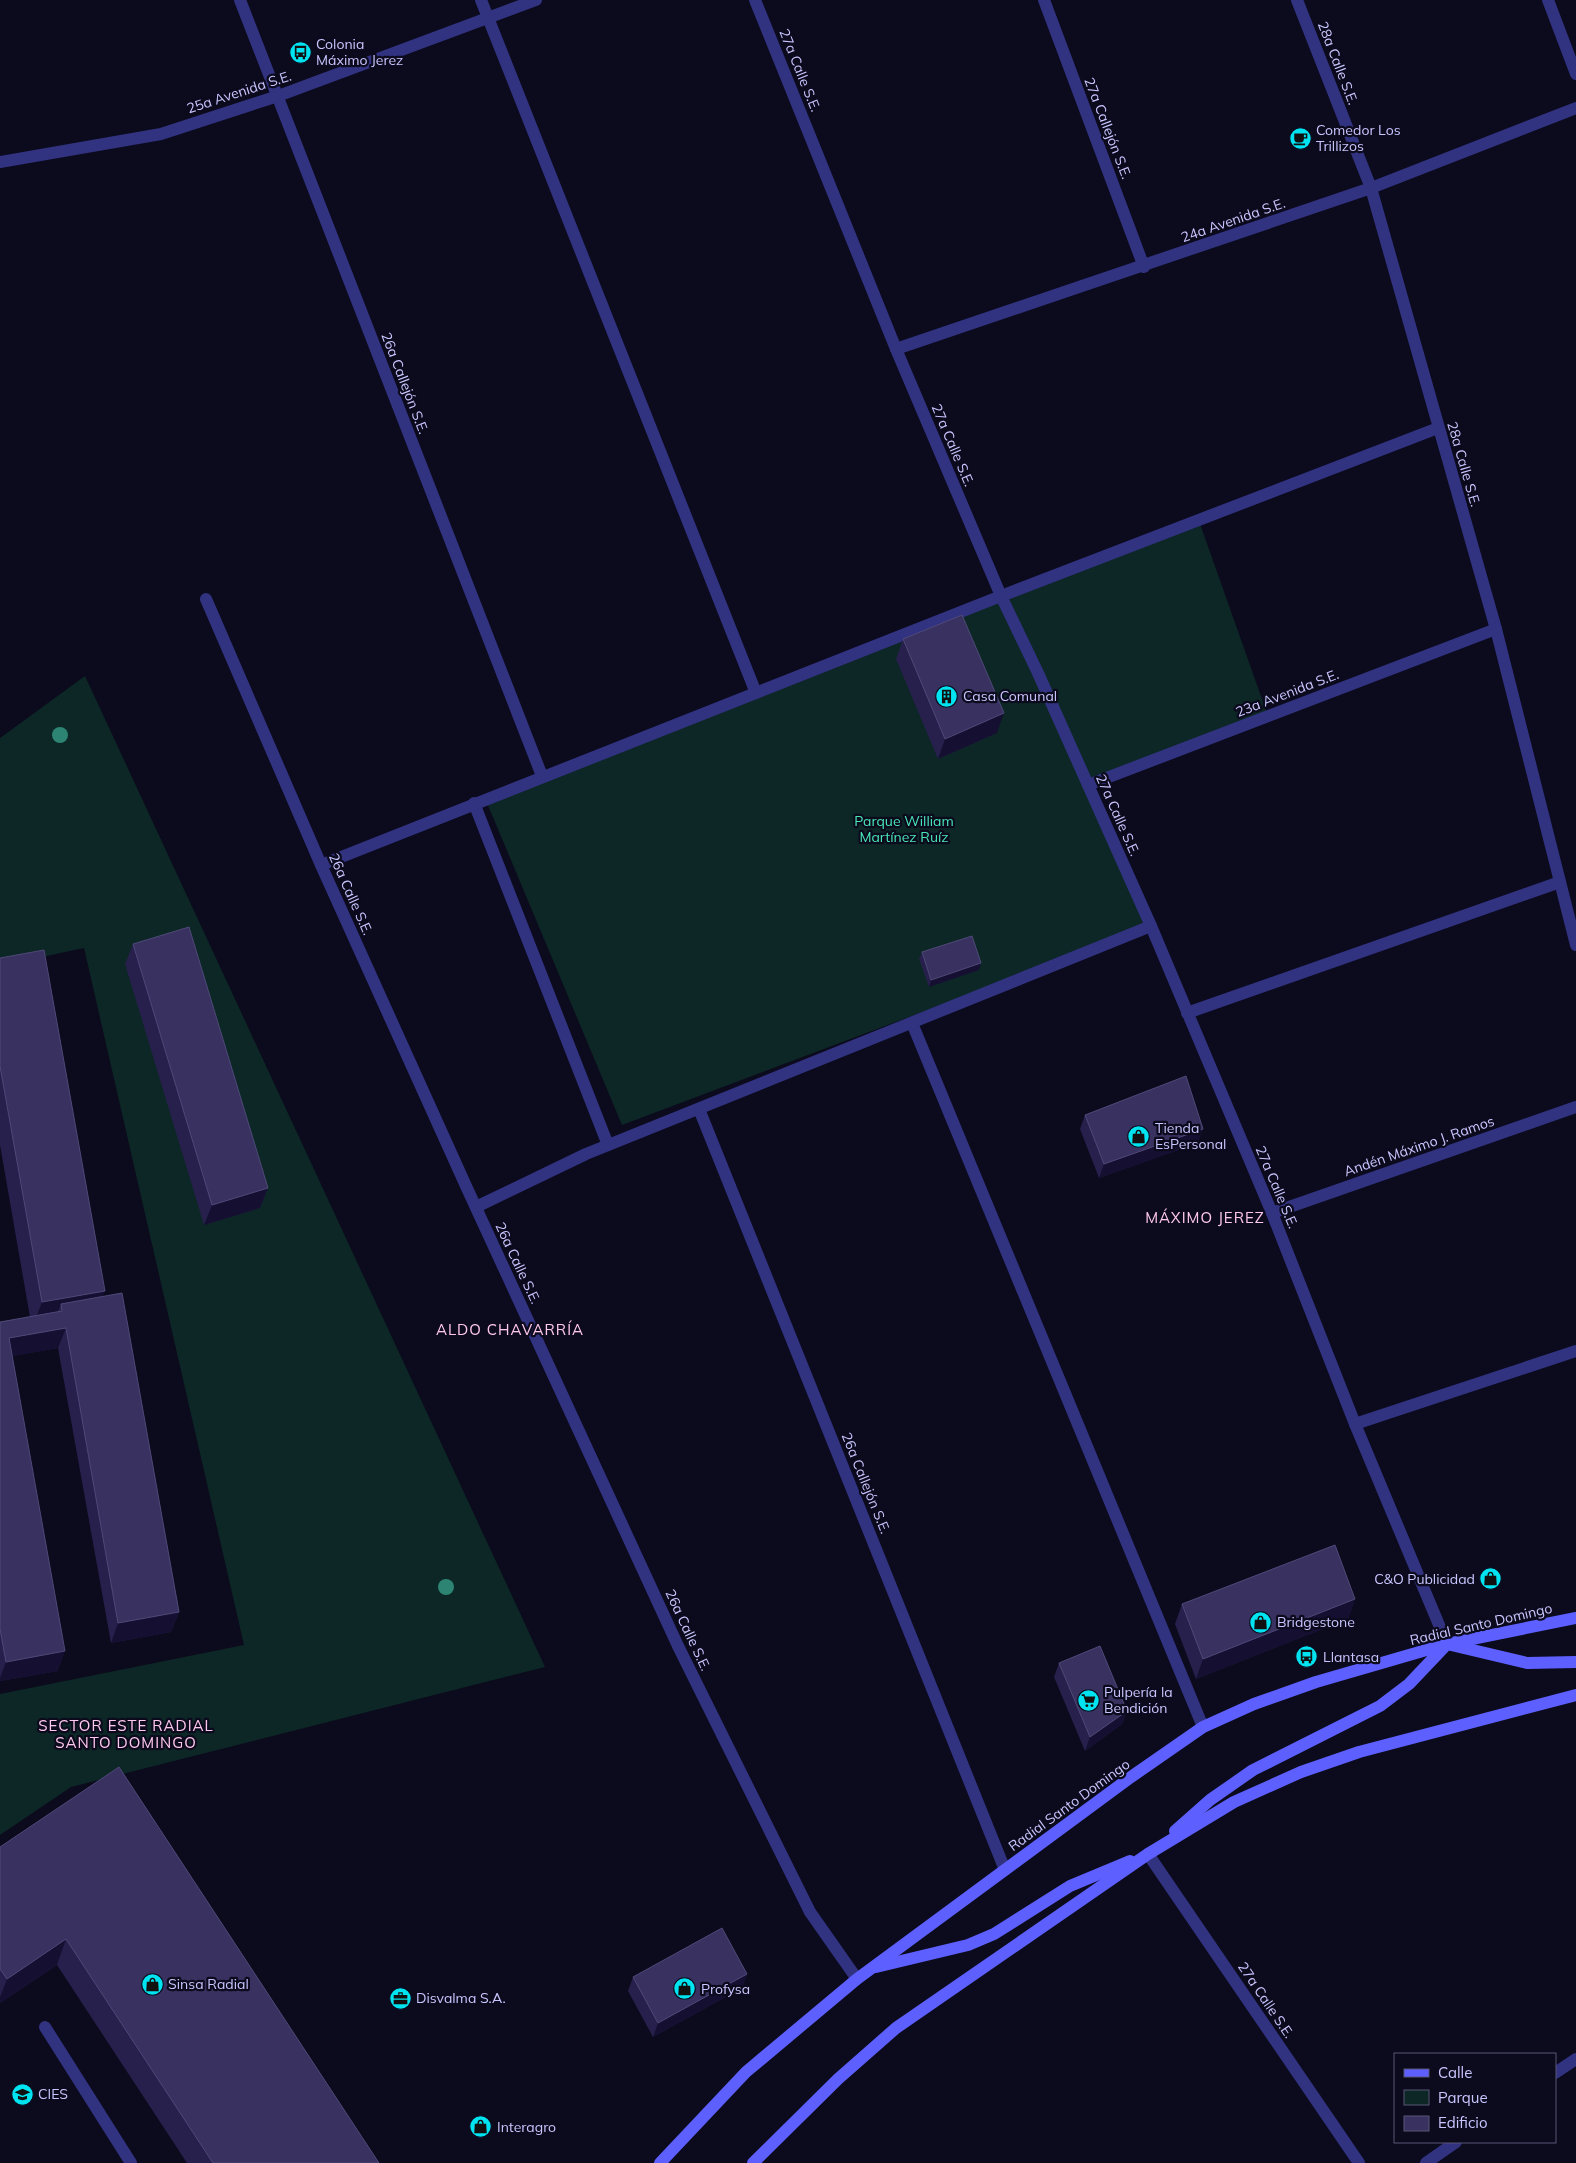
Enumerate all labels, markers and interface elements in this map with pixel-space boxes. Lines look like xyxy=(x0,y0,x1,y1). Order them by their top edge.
street label: 28a Calle S.E. xyxy=(1314,19,1362,107)
street label: 27a Calle S.E. xyxy=(775,26,825,114)
place label: Colonia Máximo Jerez xyxy=(316,35,403,69)
bus stop icon: Colonia Máximo Jerez xyxy=(288,40,312,64)
street label: 25a Avenida S.E. xyxy=(184,67,294,117)
street label: 27a Callejón S.E. xyxy=(1080,75,1136,181)
place label: Comedor Los Trillizos xyxy=(1316,121,1401,155)
cafe icon: Comedor Los Trillizos xyxy=(1288,126,1312,150)
street label: 24a Avenida S.E. xyxy=(1179,194,1287,246)
street label: 26a Callejón S.E. xyxy=(377,330,433,436)
street label: 27a Calle S.E. xyxy=(928,401,978,489)
street label: 28a Calle S.E. xyxy=(1443,419,1485,509)
street label: 23a Avenida S.E. xyxy=(1233,665,1341,721)
building icon: Casa Comunal xyxy=(935,684,959,708)
place label: Casa Comunal xyxy=(963,687,1057,705)
street label: 27a Calle S.E. xyxy=(1092,771,1144,859)
park label: Parque William Martínez Ruíz xyxy=(854,812,954,846)
street label: 26a Calle S.E. xyxy=(325,850,377,938)
street label: Andén Máximo J. Ramos xyxy=(1341,1112,1497,1180)
place label: Tienda EsPersonal xyxy=(1155,1119,1226,1153)
shop icon: Tienda EsPersonal xyxy=(1127,1124,1151,1148)
street label: 27a Calle S.E. xyxy=(1252,1143,1302,1231)
district label: MÁXIMO JEREZ xyxy=(1145,1208,1265,1227)
street label: 26a Calle S.E. xyxy=(491,1219,545,1307)
district label: ALDO CHAVARRÍA xyxy=(436,1320,584,1339)
street label: 26a Callejón S.E. xyxy=(838,1430,894,1536)
shop icon: C&O Publicidad xyxy=(1479,1567,1503,1591)
place label: C&O Publicidad xyxy=(1374,1570,1475,1588)
street label: 26a Calle S.E. xyxy=(661,1586,715,1674)
street label: Radial Santo Domingo xyxy=(1408,1599,1554,1649)
shop icon: Bridgestone xyxy=(1249,1610,1273,1634)
place label: Bridgestone xyxy=(1277,1613,1355,1631)
bus stop icon: Llantasa xyxy=(1295,1645,1319,1669)
place label: Llantasa xyxy=(1323,1648,1379,1666)
place label: Pulpería la Bendición xyxy=(1104,1683,1173,1717)
supermarket icon: Pulpería la Bendición xyxy=(1076,1688,1100,1712)
district label: SECTOR ESTE RADIAL SANTO DOMINGO xyxy=(38,1716,214,1752)
street label: Radial Santo Domingo xyxy=(1005,1755,1133,1855)
street label: 27a Calle S.E. xyxy=(1234,1959,1298,2041)
shop icon: Sinsa Radial xyxy=(140,1972,164,1996)
place label: Sinsa Radial xyxy=(168,1975,249,1993)
shop icon: Profysa xyxy=(673,1977,697,2001)
place label: Profysa xyxy=(701,1980,750,1998)
office icon: Disvalma S.A. xyxy=(388,1986,412,2010)
place label: Disvalma S.A. xyxy=(416,1989,506,2007)
legend xyxy=(1394,2053,1556,2143)
text: Calle xyxy=(1438,2063,1472,2082)
school or university icon: CIES xyxy=(10,2082,34,2106)
place label: CIES xyxy=(38,2085,68,2103)
text: Parque xyxy=(1438,2088,1488,2107)
text: Edificio xyxy=(1438,2113,1488,2132)
shop icon: Interagro xyxy=(469,2115,493,2139)
place label: Interagro xyxy=(497,2118,556,2136)

